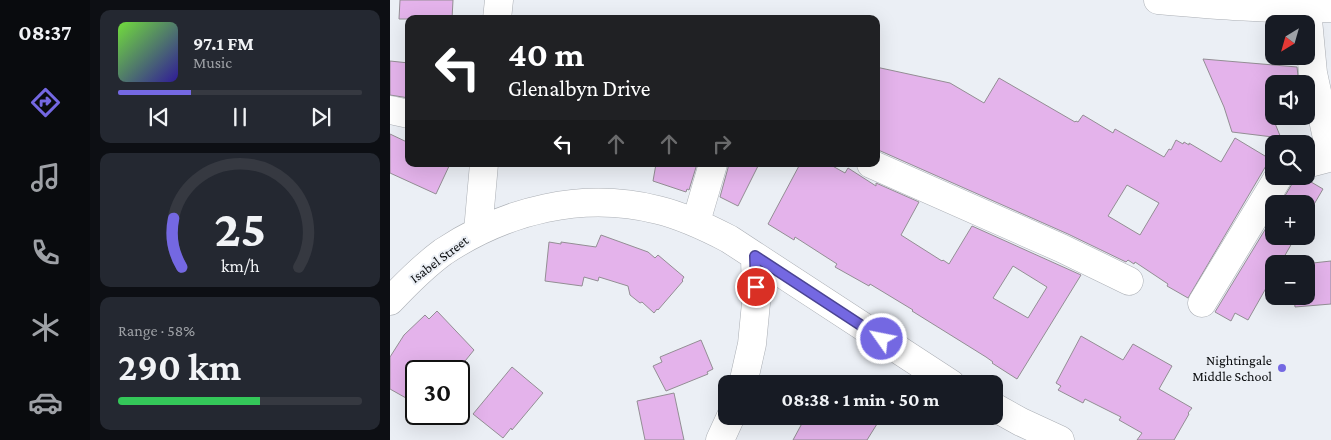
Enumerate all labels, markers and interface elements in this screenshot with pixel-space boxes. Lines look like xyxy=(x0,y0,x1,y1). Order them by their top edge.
north arrow xyxy=(1265,15,1315,65)
map controls xyxy=(1265,15,1315,305)
text: 08:37 xyxy=(18,20,72,45)
text: 97.1 FM xyxy=(193,33,254,54)
icon: left xyxy=(425,35,490,100)
text: 40 m xyxy=(508,35,585,74)
text: Music xyxy=(193,54,232,71)
button: sound xyxy=(1265,75,1315,125)
text: Glenalbyn Drive xyxy=(508,76,650,101)
icon: directions xyxy=(28,85,63,120)
icon: previous xyxy=(145,103,173,131)
icon: pause xyxy=(226,103,254,131)
icon: next xyxy=(307,103,335,131)
icon: left xyxy=(549,130,577,158)
icon: ahead xyxy=(602,130,630,158)
icon: ahead xyxy=(655,130,683,158)
icon: right xyxy=(708,130,736,158)
button: search xyxy=(1265,135,1315,185)
icon: music xyxy=(28,160,63,195)
button: + xyxy=(1265,195,1315,245)
text: 25 xyxy=(214,199,266,257)
street label: Isabel Street xyxy=(407,232,472,286)
icon: phone xyxy=(28,235,63,270)
button: − xyxy=(1265,255,1315,305)
text: km/h xyxy=(221,256,260,276)
pin xyxy=(735,266,777,308)
icon: arrive xyxy=(742,273,770,301)
icon: climate xyxy=(28,310,63,345)
position arrow xyxy=(855,312,907,364)
text: Range · 58% xyxy=(118,322,195,339)
text: 290 km xyxy=(118,346,241,388)
place label: Nightingale Middle School xyxy=(1192,352,1272,384)
speed limit sign: 30 xyxy=(405,360,470,425)
marker: Nightingale Middle School xyxy=(1276,362,1288,374)
icon: car xyxy=(28,385,63,420)
text: 08:38 · 1 min · 50 m xyxy=(782,389,939,410)

